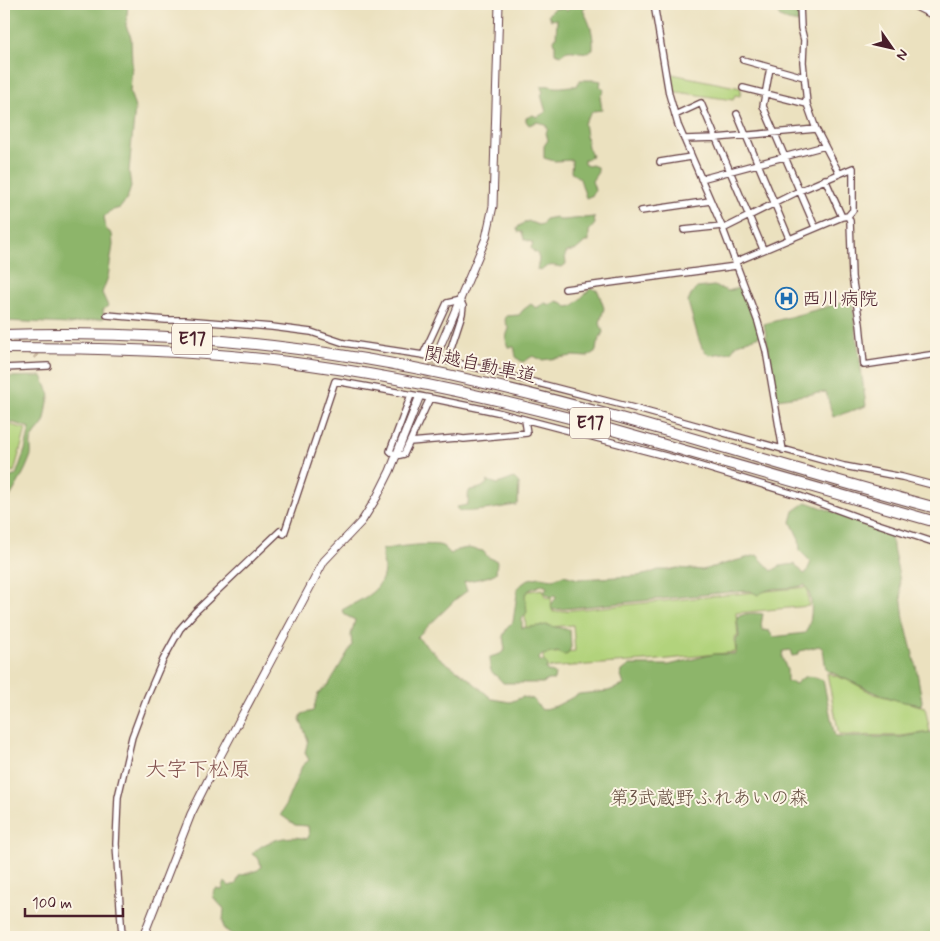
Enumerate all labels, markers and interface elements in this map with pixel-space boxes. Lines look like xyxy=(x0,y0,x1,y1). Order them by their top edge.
north arrow xyxy=(868,22,918,72)
text: N xyxy=(892,46,912,64)
hospital icon: 西川病院 xyxy=(774,287,798,311)
place label: 西川病院 xyxy=(802,287,878,312)
road number: E17 xyxy=(172,324,212,354)
street label: 関越自動車道 xyxy=(422,341,538,389)
road number: E17 xyxy=(570,408,610,438)
district label: 大字下松原 xyxy=(146,756,251,784)
park label: 第3武蔵野ふれあいの森 xyxy=(610,786,808,811)
scale bar xyxy=(25,886,122,918)
text: 100 m xyxy=(32,894,72,914)

